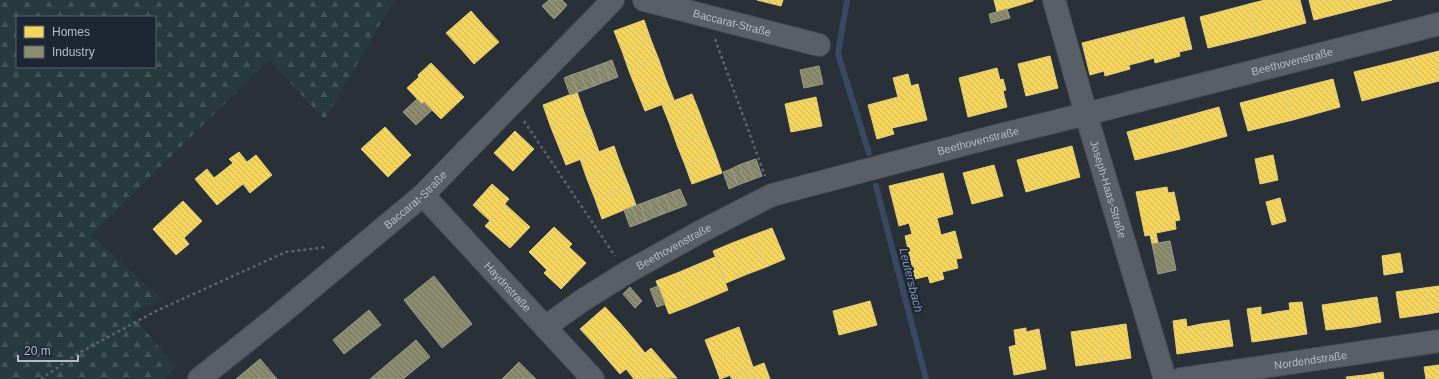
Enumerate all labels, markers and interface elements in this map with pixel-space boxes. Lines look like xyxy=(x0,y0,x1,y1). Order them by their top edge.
street label: Baccarat-Straße xyxy=(692,7,772,38)
legend xyxy=(16,16,156,68)
text: Homes xyxy=(52,25,90,39)
text: Industry xyxy=(52,45,95,59)
street label: Beethovenstraße xyxy=(1250,45,1334,78)
street label: Beethovenstraße xyxy=(936,125,1020,157)
street label: Joseph-Haas-Straße xyxy=(1088,139,1129,240)
street label: Baccarat-Straße xyxy=(382,168,449,231)
street label: Beethovenstraße xyxy=(634,221,713,272)
water label: Leutersbach xyxy=(896,246,926,314)
street label: Haydnstraße xyxy=(482,260,534,314)
scale bar xyxy=(18,337,78,363)
text: 20 m xyxy=(24,344,51,358)
street label: Nordendstraße xyxy=(1273,349,1348,371)

